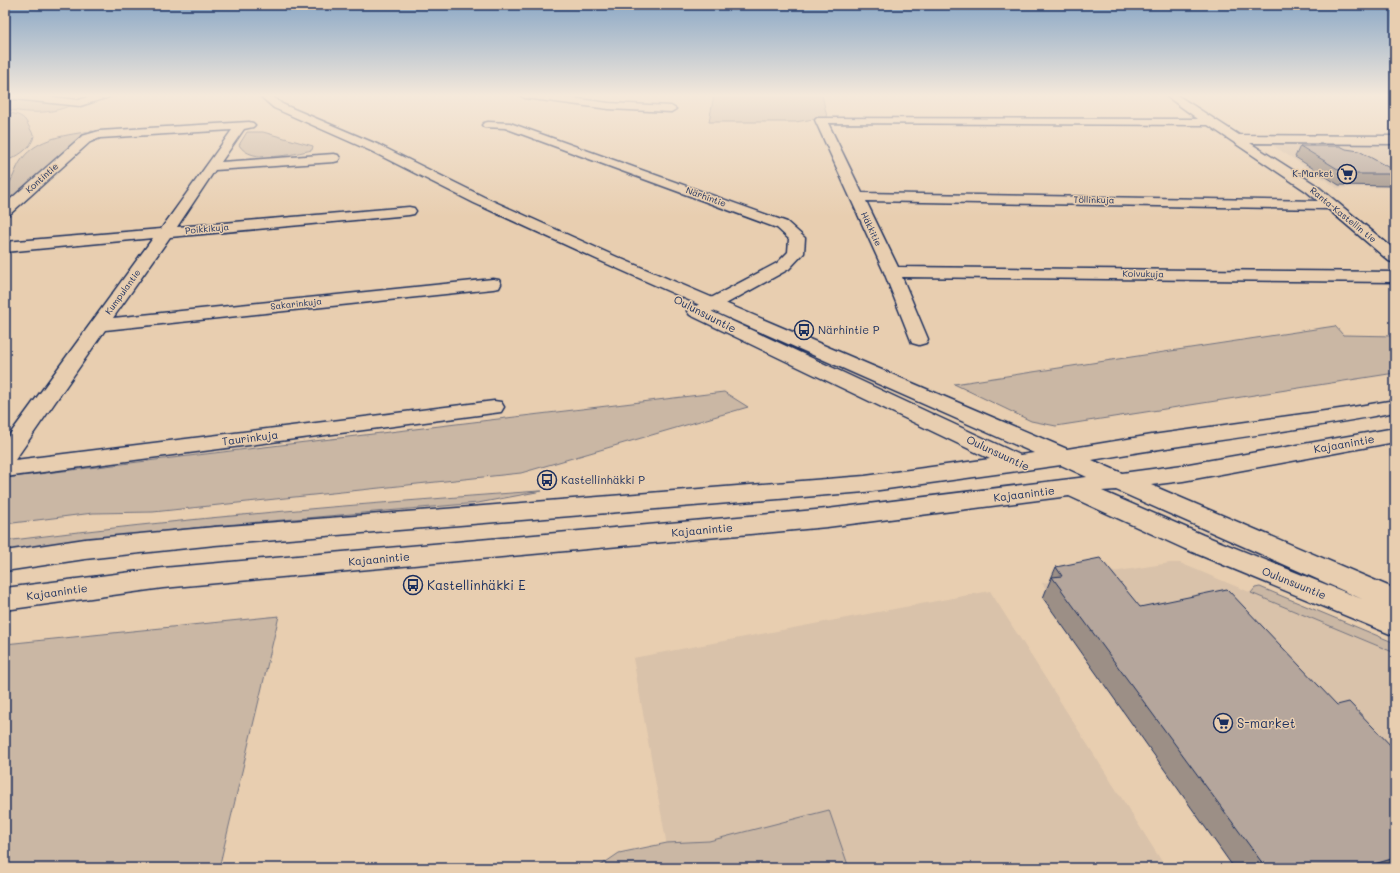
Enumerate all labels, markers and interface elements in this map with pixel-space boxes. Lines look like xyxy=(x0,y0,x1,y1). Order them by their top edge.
street label: Kontintie xyxy=(23,160,60,195)
supermarket icon: K-Market xyxy=(1336,163,1358,185)
place label: K-Market xyxy=(1292,168,1333,179)
street label: Närhintie xyxy=(685,184,728,209)
street label: Ranta-Kastellin tie xyxy=(1308,184,1379,245)
street label: Töllinkuja xyxy=(1073,194,1115,205)
street label: Häkkitie xyxy=(859,210,884,248)
street label: Poikkikuja xyxy=(184,221,230,236)
street label: Kumpulantie xyxy=(103,267,143,316)
street label: Koivukuja xyxy=(1122,268,1164,279)
street label: Oulunsuuntie xyxy=(671,291,739,336)
street label: Sakarinkuja xyxy=(270,295,323,312)
bus stop icon: Närhintie P xyxy=(793,319,815,341)
place label: Närhintie P xyxy=(818,322,880,337)
street label: Taurinkuja xyxy=(221,427,279,448)
street label: Oulunsuuntie xyxy=(964,431,1032,474)
street label: Kajaanintie xyxy=(1312,431,1376,456)
bus stop icon: Kastellinhäkki P xyxy=(536,469,558,491)
place label: Kastellinhäkki P xyxy=(561,472,645,487)
street label: Kajaanintie xyxy=(992,482,1056,505)
street label: Kajaanintie xyxy=(671,519,733,540)
street label: Kajaanintie xyxy=(348,548,410,569)
street label: Oulunsuuntie xyxy=(1260,563,1329,602)
bus stop icon: Kastellinhäkki E xyxy=(402,574,424,596)
place label: Kastellinhäkki E xyxy=(427,576,526,593)
street label: Kajaanintie xyxy=(25,580,89,603)
supermarket icon: S-market xyxy=(1212,712,1234,734)
place label: S-market xyxy=(1237,714,1296,731)

